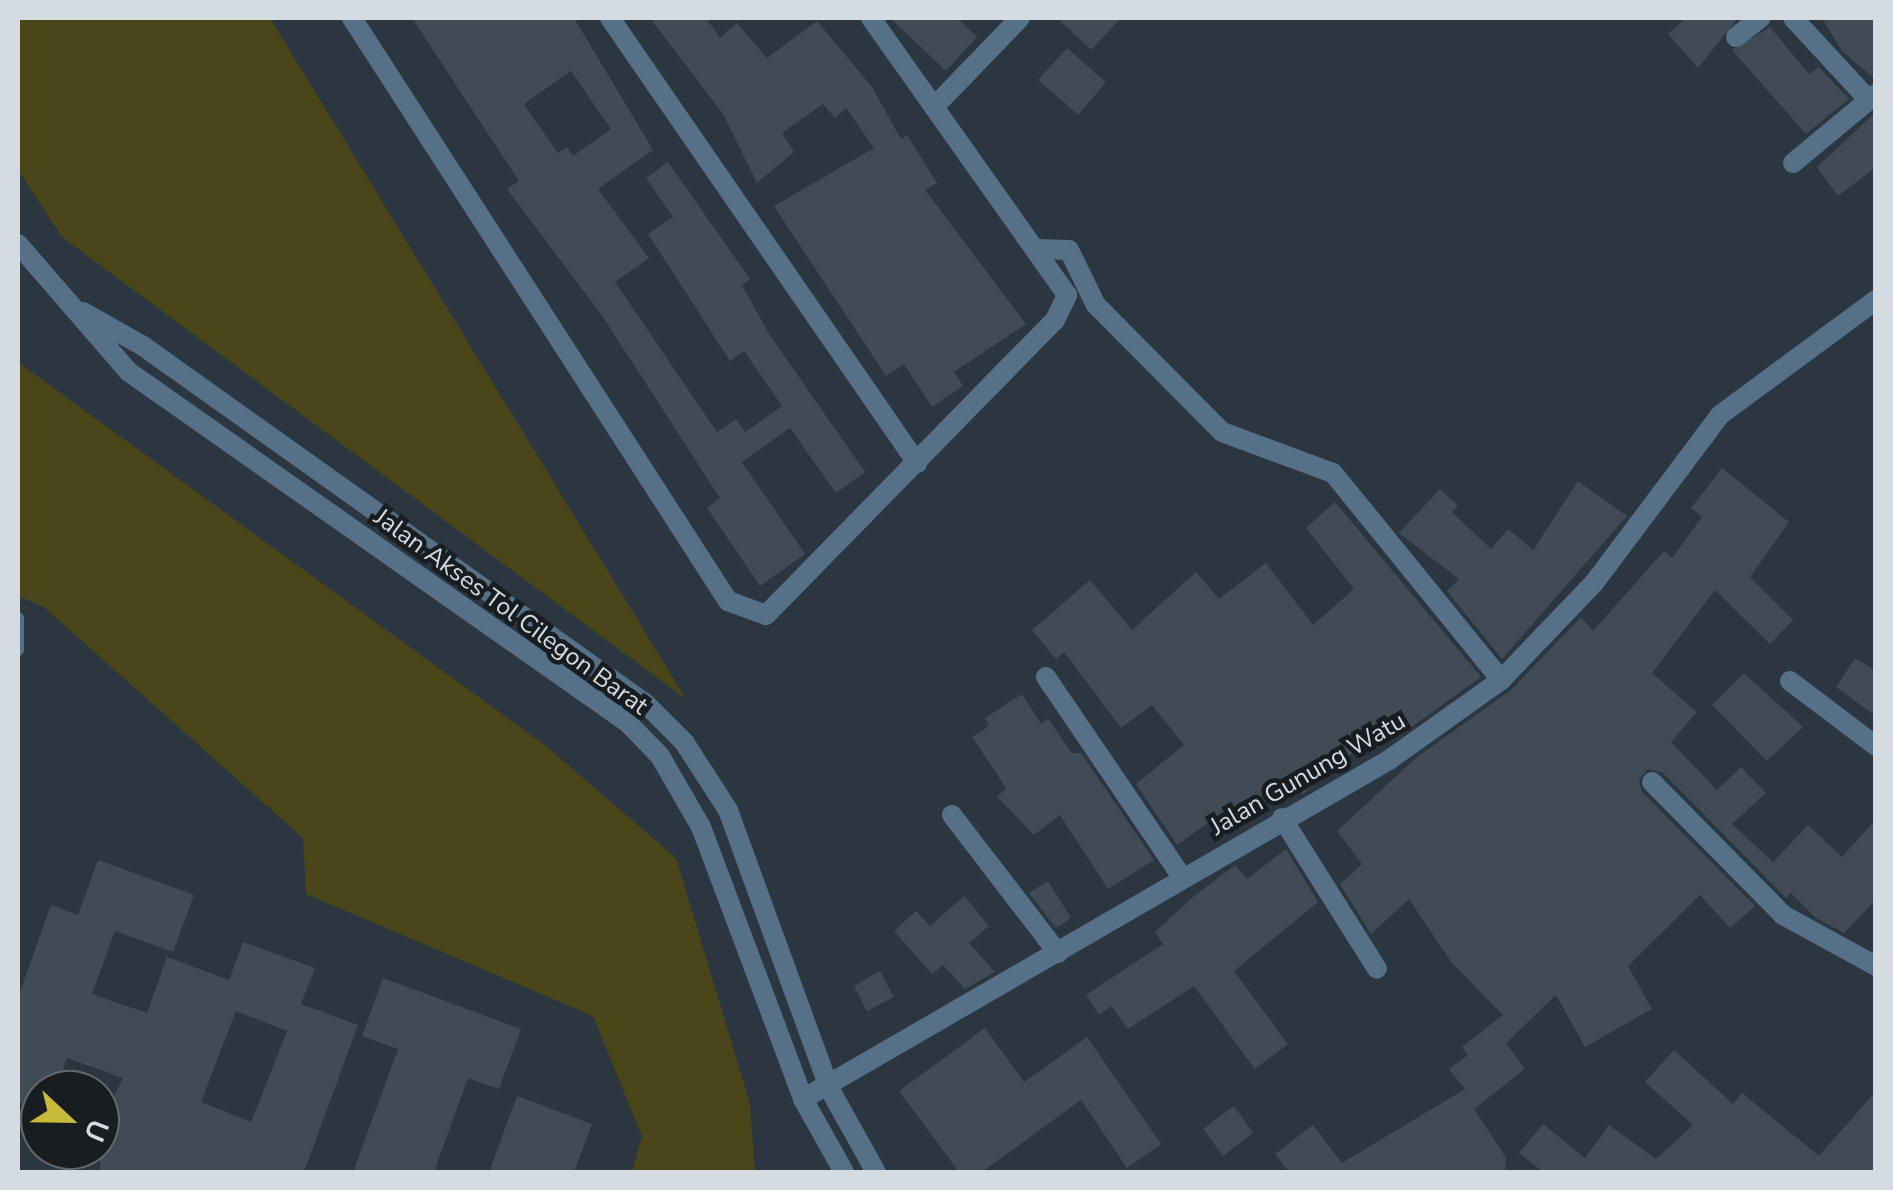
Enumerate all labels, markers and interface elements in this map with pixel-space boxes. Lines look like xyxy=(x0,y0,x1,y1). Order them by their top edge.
street label: Jalan Akses Tol Cilegon Barat xyxy=(368,503,654,721)
street label: Jalan Gunung Watu xyxy=(1205,706,1411,842)
north arrow xyxy=(20,1070,120,1170)
text: U xyxy=(74,1114,117,1147)

